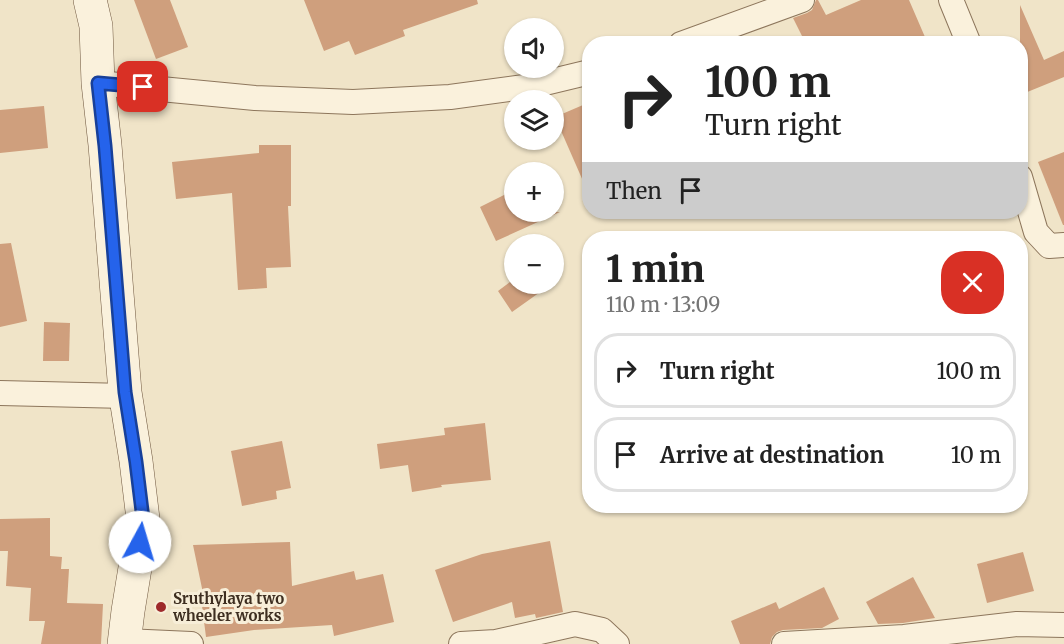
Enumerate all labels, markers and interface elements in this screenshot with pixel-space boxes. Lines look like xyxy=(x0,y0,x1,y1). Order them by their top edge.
map controls xyxy=(504,18,564,294)
button: sound xyxy=(504,18,564,78)
text: 100 m xyxy=(705,56,831,108)
icon: right xyxy=(606,60,684,138)
pin xyxy=(117,61,168,112)
icon: arrive xyxy=(126,70,159,103)
button: layers xyxy=(504,90,564,150)
text: Turn right xyxy=(705,108,842,142)
button: + xyxy=(504,162,564,222)
icon: arrive xyxy=(674,174,707,207)
text: Then xyxy=(606,177,662,205)
button: − xyxy=(504,234,564,294)
text: 1 min xyxy=(606,247,705,292)
button: close xyxy=(941,251,1004,314)
text: 110 m · 13:09 xyxy=(606,292,720,317)
icon: right xyxy=(609,354,642,387)
text: Turn right xyxy=(660,357,774,385)
text: 100 m xyxy=(936,357,1001,385)
icon: arrive xyxy=(609,438,642,471)
text: Arrive at destination xyxy=(660,441,884,469)
text: 10 m xyxy=(951,441,1001,469)
position arrow xyxy=(108,510,172,574)
place label: Sruthylaya two wheeler works xyxy=(172,589,284,625)
marker: Sruthylaya two wheeler works xyxy=(154,600,168,614)

